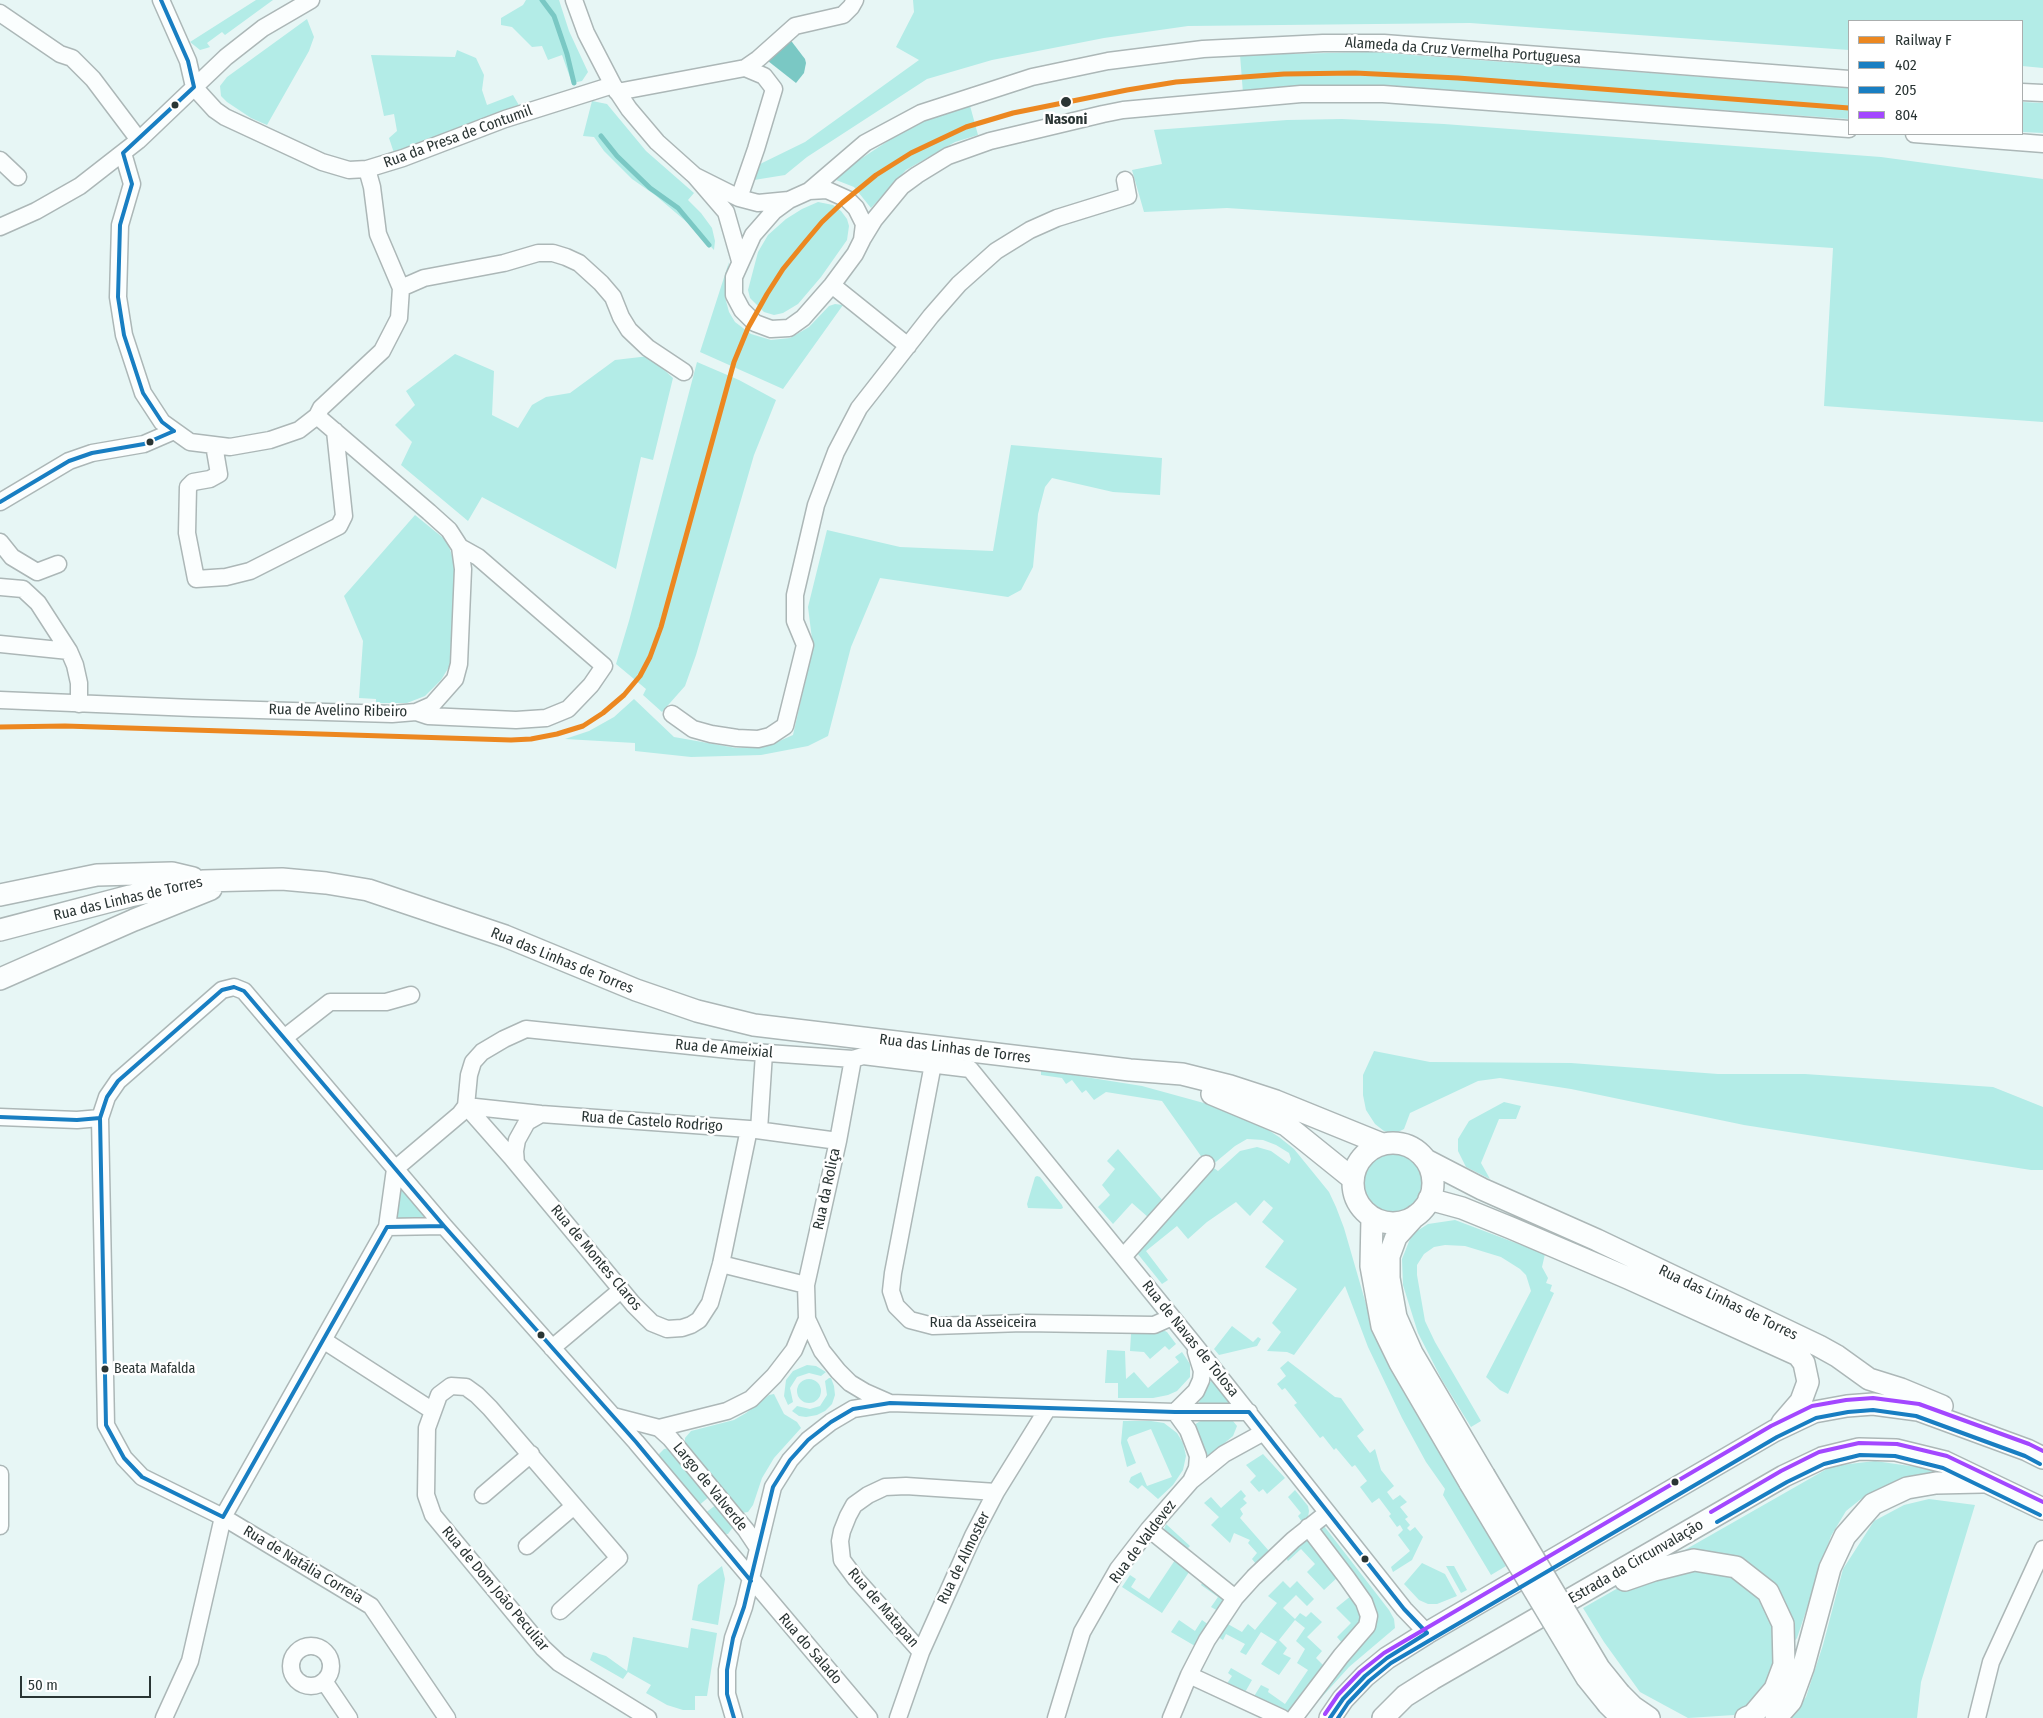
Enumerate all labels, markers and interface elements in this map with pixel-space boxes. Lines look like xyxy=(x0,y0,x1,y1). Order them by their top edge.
legend xyxy=(1848,20,2023,135)
text: Railway F xyxy=(1895,31,1952,49)
street label: Alameda da Cruz Vermelha Portuguesa xyxy=(1344,34,1582,68)
text: 402 xyxy=(1895,56,1917,74)
text: 205 xyxy=(1895,81,1916,99)
marker: Nasoni xyxy=(1059,95,1073,109)
unlabelled marker xyxy=(170,100,180,110)
street label: Rua da Presa de Contumil xyxy=(381,102,535,172)
text: 804 xyxy=(1895,106,1918,124)
place label: Nasoni xyxy=(1045,111,1087,129)
unlabelled marker xyxy=(145,437,155,447)
street label: Rua de Avelino Ribeiro xyxy=(269,701,407,721)
street label: Rua das Linhas de Torres xyxy=(52,873,204,925)
street label: Rua das Linhas de Torres xyxy=(488,924,636,998)
street label: Rua das Linhas de Torres xyxy=(878,1031,1032,1067)
street label: Rua de Ameixial xyxy=(674,1036,774,1062)
street label: Rua de Castelo Rodrigo xyxy=(581,1108,723,1136)
street label: Rua da Roliça xyxy=(810,1147,844,1231)
street label: Rua de Montes Claros xyxy=(547,1202,645,1314)
street label: Rua das Linhas de Torres xyxy=(1656,1262,1800,1344)
street label: Rua de Navas de Tolosa xyxy=(1138,1277,1242,1401)
street label: Rua da Asseiceira xyxy=(930,1314,1036,1332)
unlabelled marker xyxy=(536,1330,546,1340)
place label: Beata Mafalda xyxy=(114,1361,195,1377)
marker: Beata Mafalda xyxy=(100,1364,110,1374)
street label: Largo de Valverde xyxy=(669,1439,751,1535)
unlabelled marker xyxy=(1670,1477,1680,1487)
street label: Rua de Valdevez xyxy=(1106,1497,1180,1587)
street label: Rua de Almoster xyxy=(934,1509,994,1607)
street label: Estrada da Circunvalação xyxy=(1565,1516,1707,1608)
street label: Rua de Natália Correia xyxy=(240,1522,366,1608)
street label: Rua de Dom João Peculiar xyxy=(438,1523,552,1655)
unlabelled marker xyxy=(1360,1554,1370,1564)
street label: Rua de Matapan xyxy=(844,1565,922,1651)
street label: Rua do Salado xyxy=(774,1610,846,1688)
scale bar xyxy=(22,1666,154,1698)
text: 50 m xyxy=(28,1676,58,1694)

